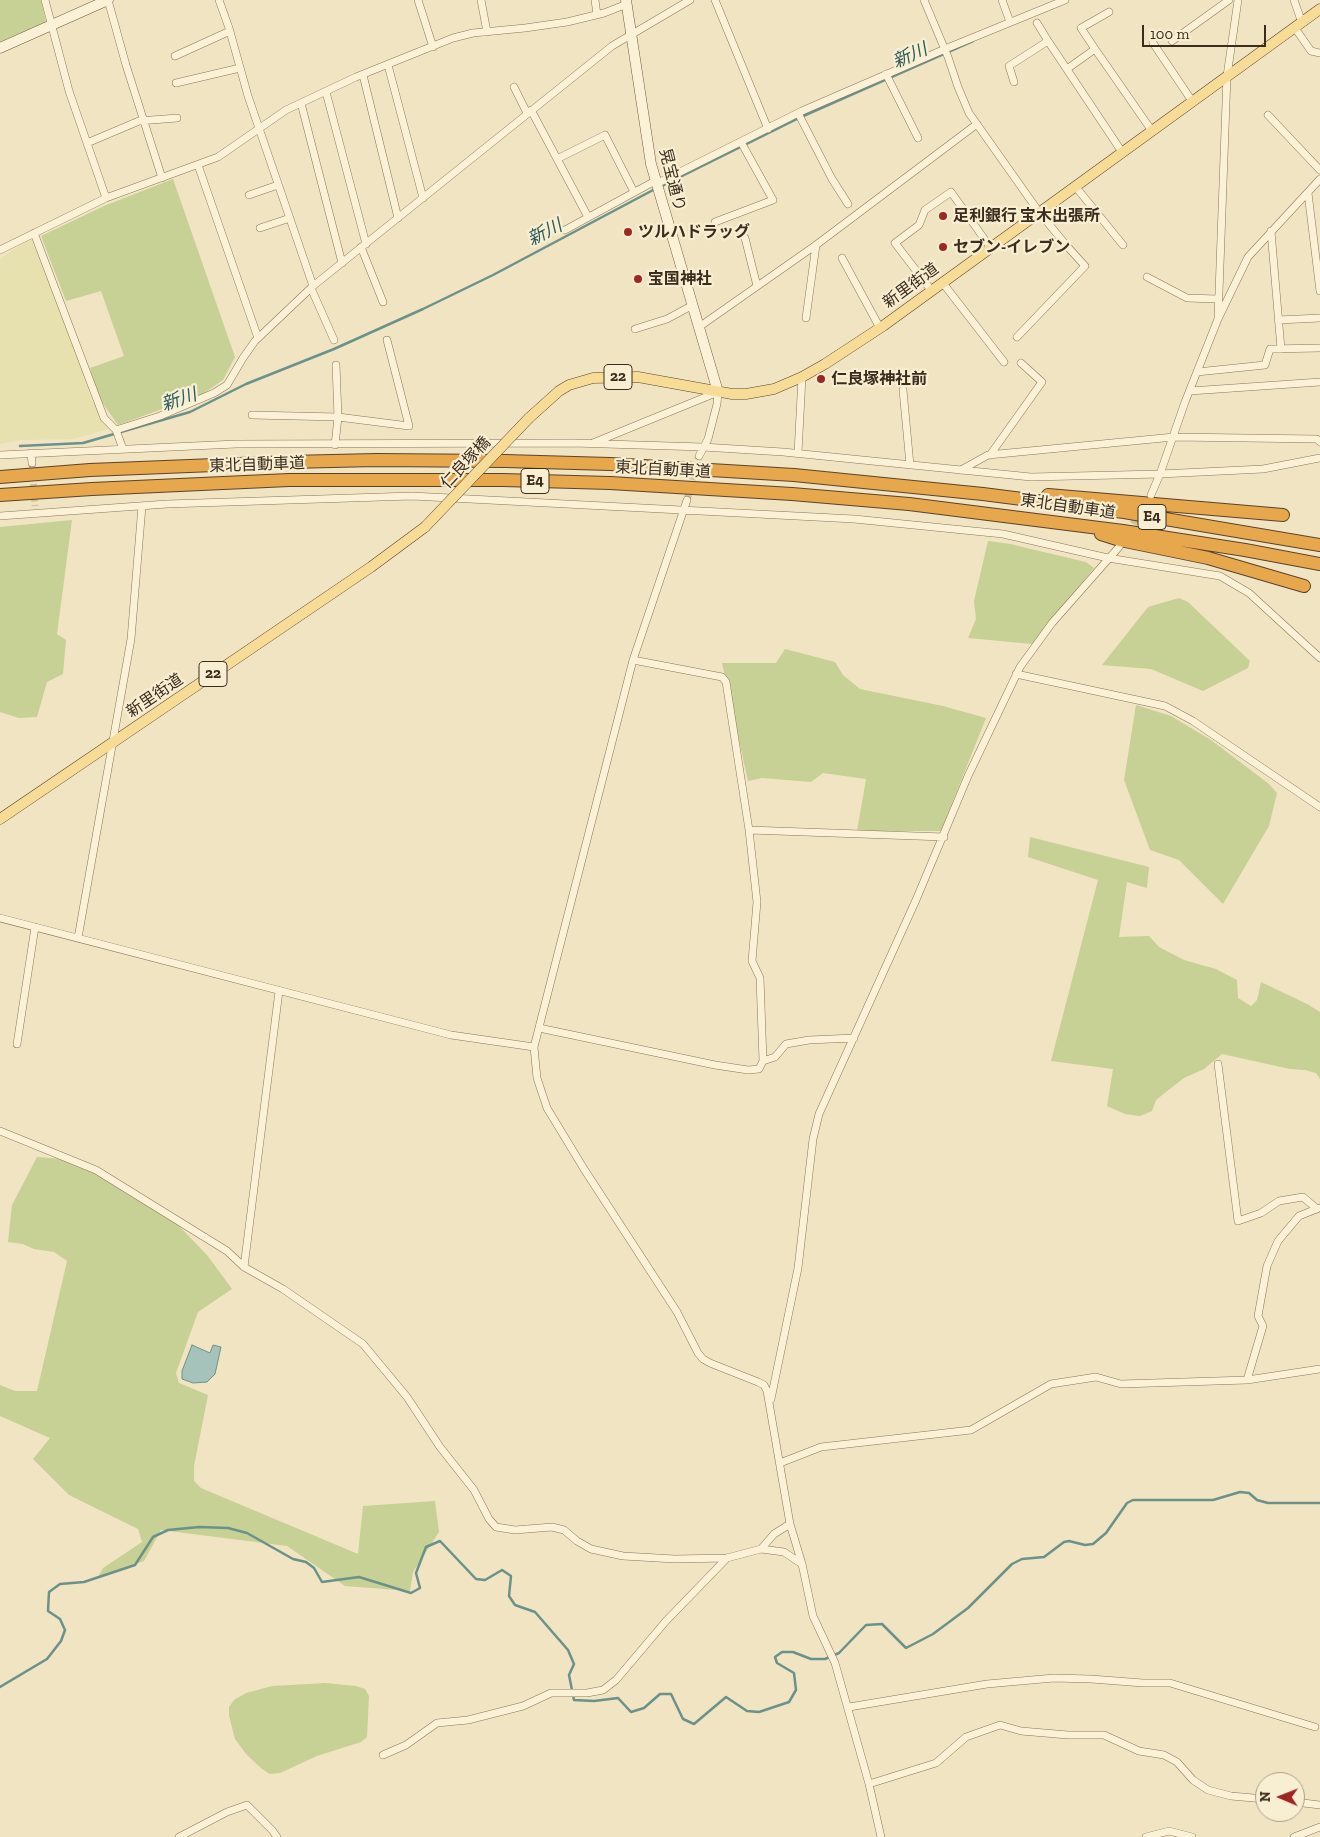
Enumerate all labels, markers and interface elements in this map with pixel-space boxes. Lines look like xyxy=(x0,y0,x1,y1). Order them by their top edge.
scale bar xyxy=(1145,15,1269,47)
text: 100 m xyxy=(1150,25,1189,43)
water label: 新川 xyxy=(889,39,931,73)
street label: 晃宝通り xyxy=(655,147,689,213)
place label: 足利銀行 宝木出張所 xyxy=(953,206,1100,226)
marker: 足利銀行 宝木出張所 xyxy=(937,210,949,222)
water label: 新川 xyxy=(524,215,566,251)
place label: ツルハドラッグ xyxy=(638,222,750,242)
marker: ツルハドラッグ xyxy=(622,226,634,238)
place label: セブン-イレブン xyxy=(953,237,1070,257)
marker: セブン-イレブン xyxy=(937,241,949,253)
street label: 新里街道 xyxy=(879,259,943,313)
place label: 宝国神社 xyxy=(648,269,712,289)
marker: 宝国神社 xyxy=(632,273,644,285)
road number: 22 xyxy=(604,364,632,390)
place label: 仁良塚神社前 xyxy=(831,369,927,389)
marker: 仁良塚神社前 xyxy=(815,373,827,385)
water label: 新川 xyxy=(158,384,200,416)
street label: 仁良塚橋 xyxy=(437,433,495,493)
street label: 東北自動車道 xyxy=(209,454,305,476)
street label: 東北自動車道 xyxy=(615,458,711,482)
road number: E4 xyxy=(521,468,549,494)
street label: 東北自動車道 xyxy=(1019,491,1117,523)
road number: E4 xyxy=(1138,504,1166,530)
road number: 22 xyxy=(199,662,227,686)
street label: 新里街道 xyxy=(123,670,187,722)
north arrow xyxy=(1255,1772,1305,1822)
text: N xyxy=(1257,1791,1274,1802)

